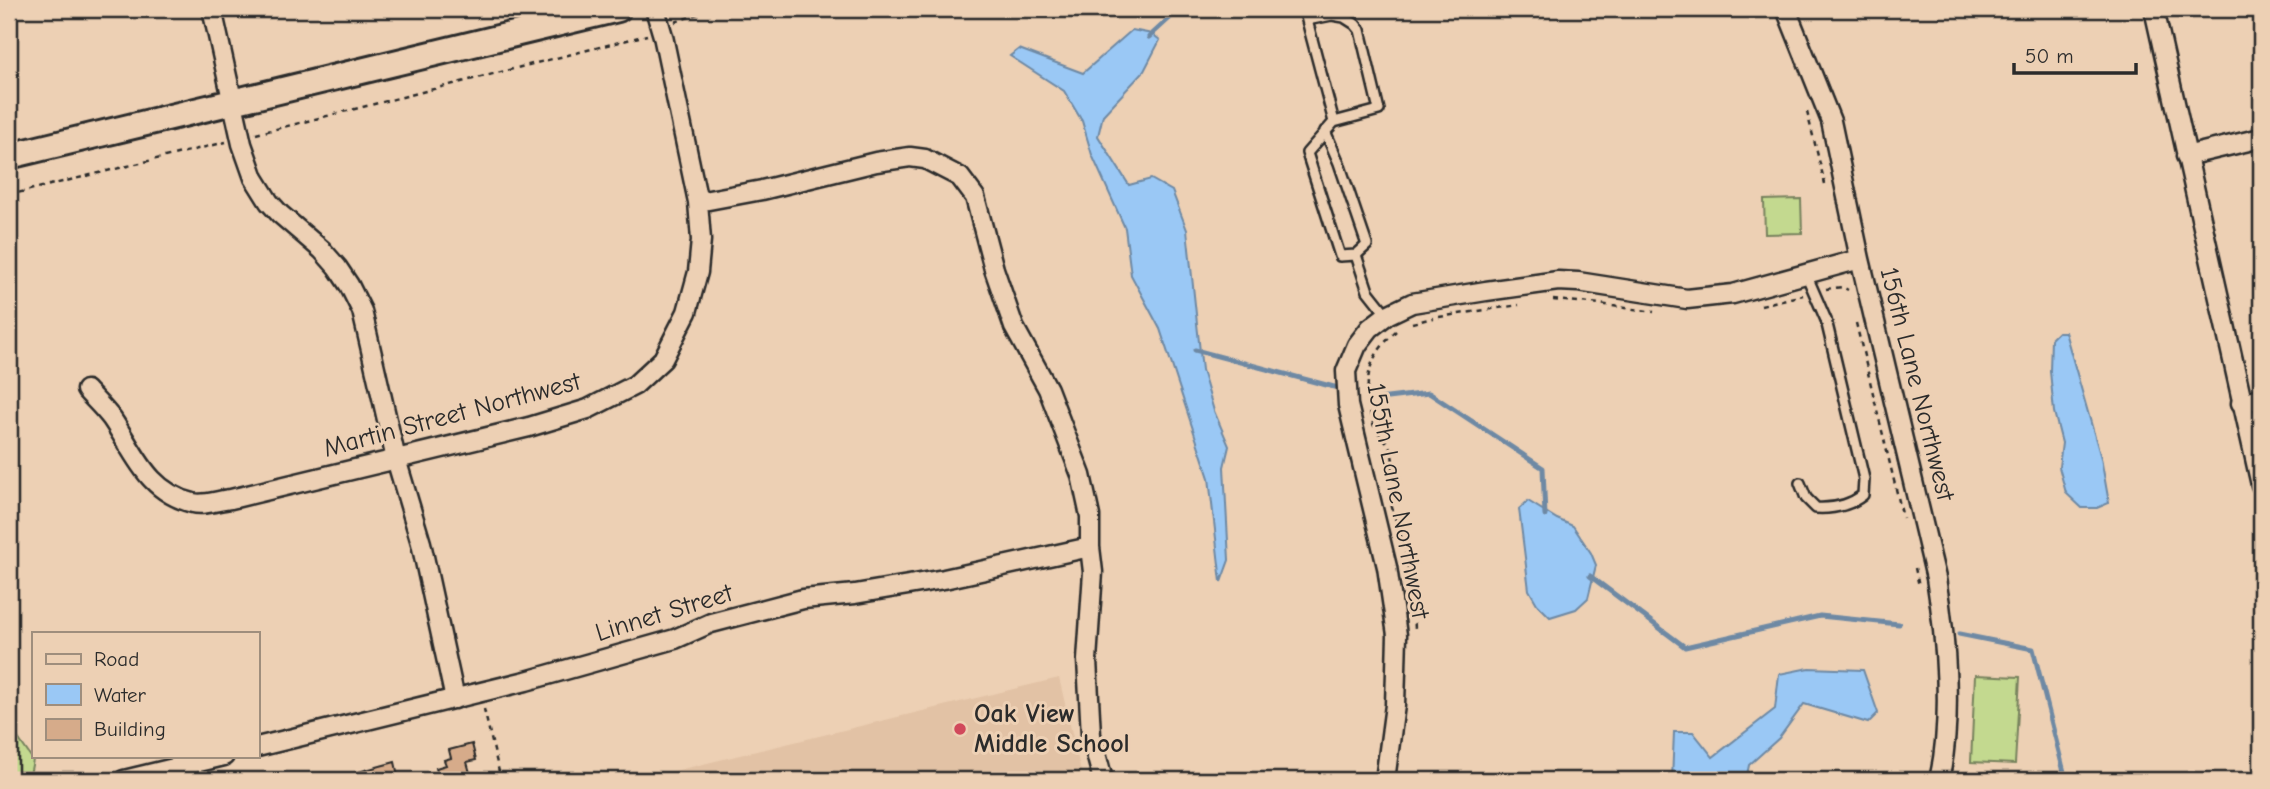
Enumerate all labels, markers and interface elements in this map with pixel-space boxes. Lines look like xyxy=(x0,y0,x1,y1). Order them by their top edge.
scale bar xyxy=(2014,32,2137,76)
text: 50 m xyxy=(2025,44,2074,68)
street label: 156th Lane Northwest xyxy=(1873,264,1961,505)
street label: Martin Street Northwest xyxy=(320,366,585,464)
street label: 155th Lane Northwest xyxy=(1360,381,1436,623)
street label: Linnet Street xyxy=(592,577,738,648)
legend xyxy=(32,632,259,758)
text: Road xyxy=(94,647,139,671)
text: Water xyxy=(94,683,147,707)
place label: Oak View Middle School xyxy=(974,699,1130,759)
text: Building xyxy=(94,717,166,741)
marker: Oak View Middle School xyxy=(952,721,968,737)

